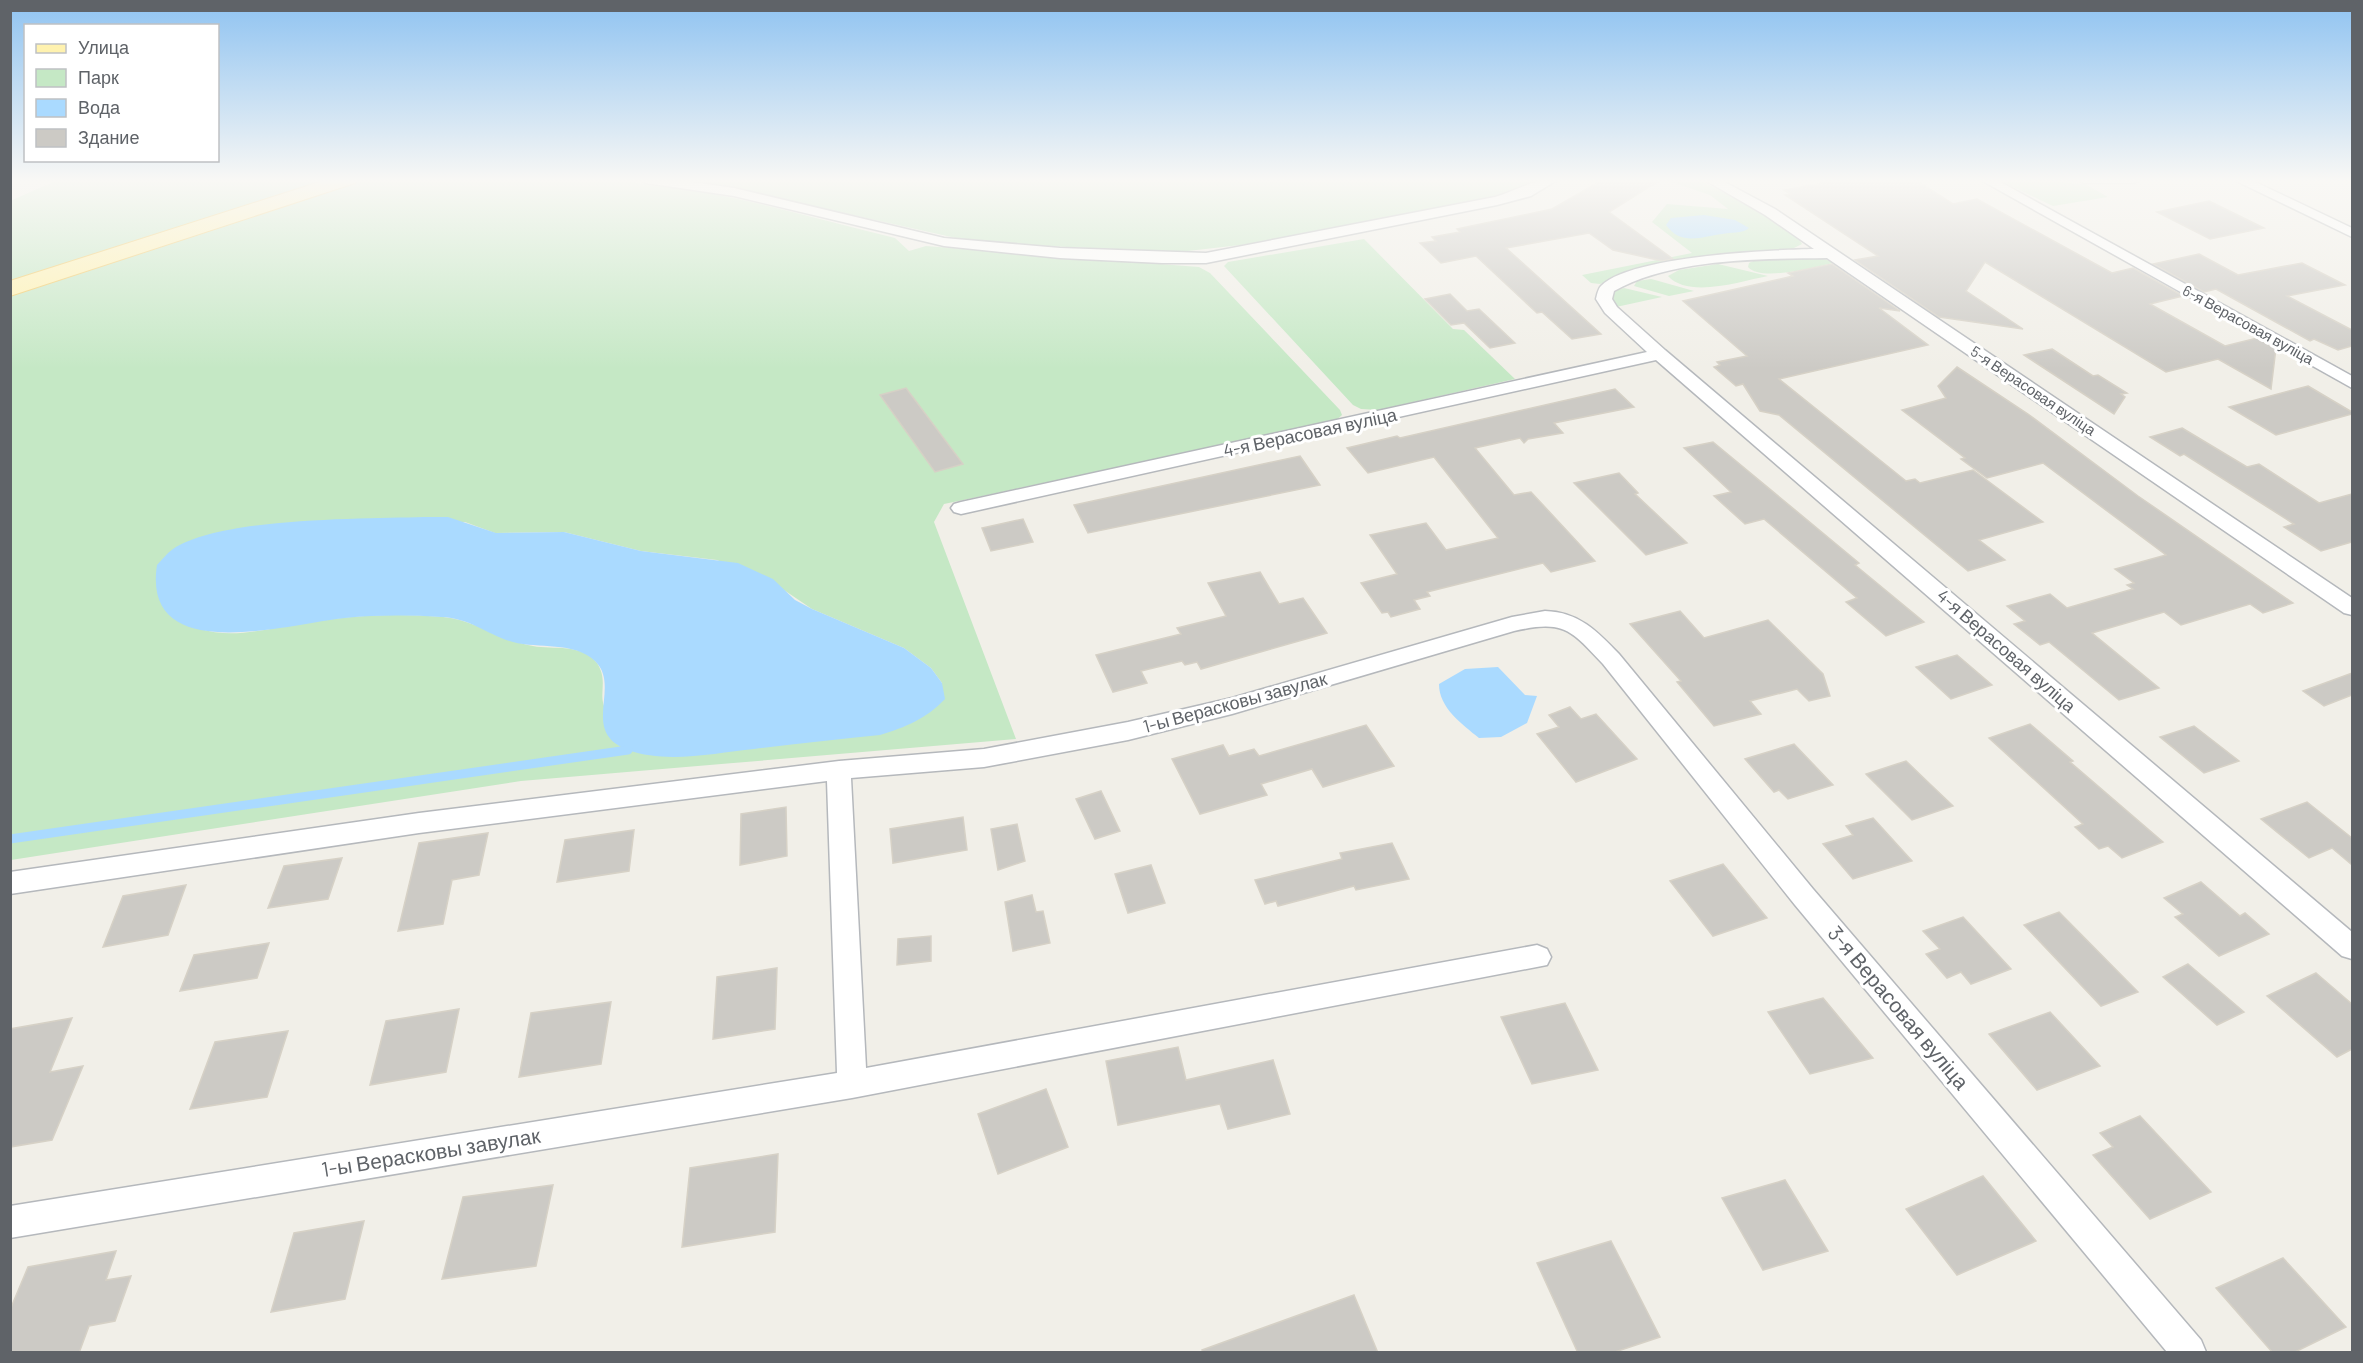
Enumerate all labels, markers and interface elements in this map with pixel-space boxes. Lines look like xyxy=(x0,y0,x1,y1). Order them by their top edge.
legend xyxy=(24,24,219,162)
text: Улица xyxy=(78,36,130,58)
text: Парк xyxy=(78,66,119,88)
text: Вода xyxy=(78,96,121,118)
text: Здание xyxy=(78,126,139,148)
street label: 6-я Верасовая вуліца xyxy=(2180,281,2318,368)
street label: 5-я Верасовая вуліца xyxy=(1968,342,2100,439)
street label: 4-я Верасовая вуліца xyxy=(1221,403,1400,461)
street label: 4-я Верасовая вуліца xyxy=(1933,584,2081,717)
street label: 1-ы Верасковы завулак xyxy=(1140,667,1329,737)
street label: 3-я Верасовая вуліца xyxy=(1823,920,1975,1094)
street label: 1-ы Верасковы завулак xyxy=(320,1122,543,1181)

